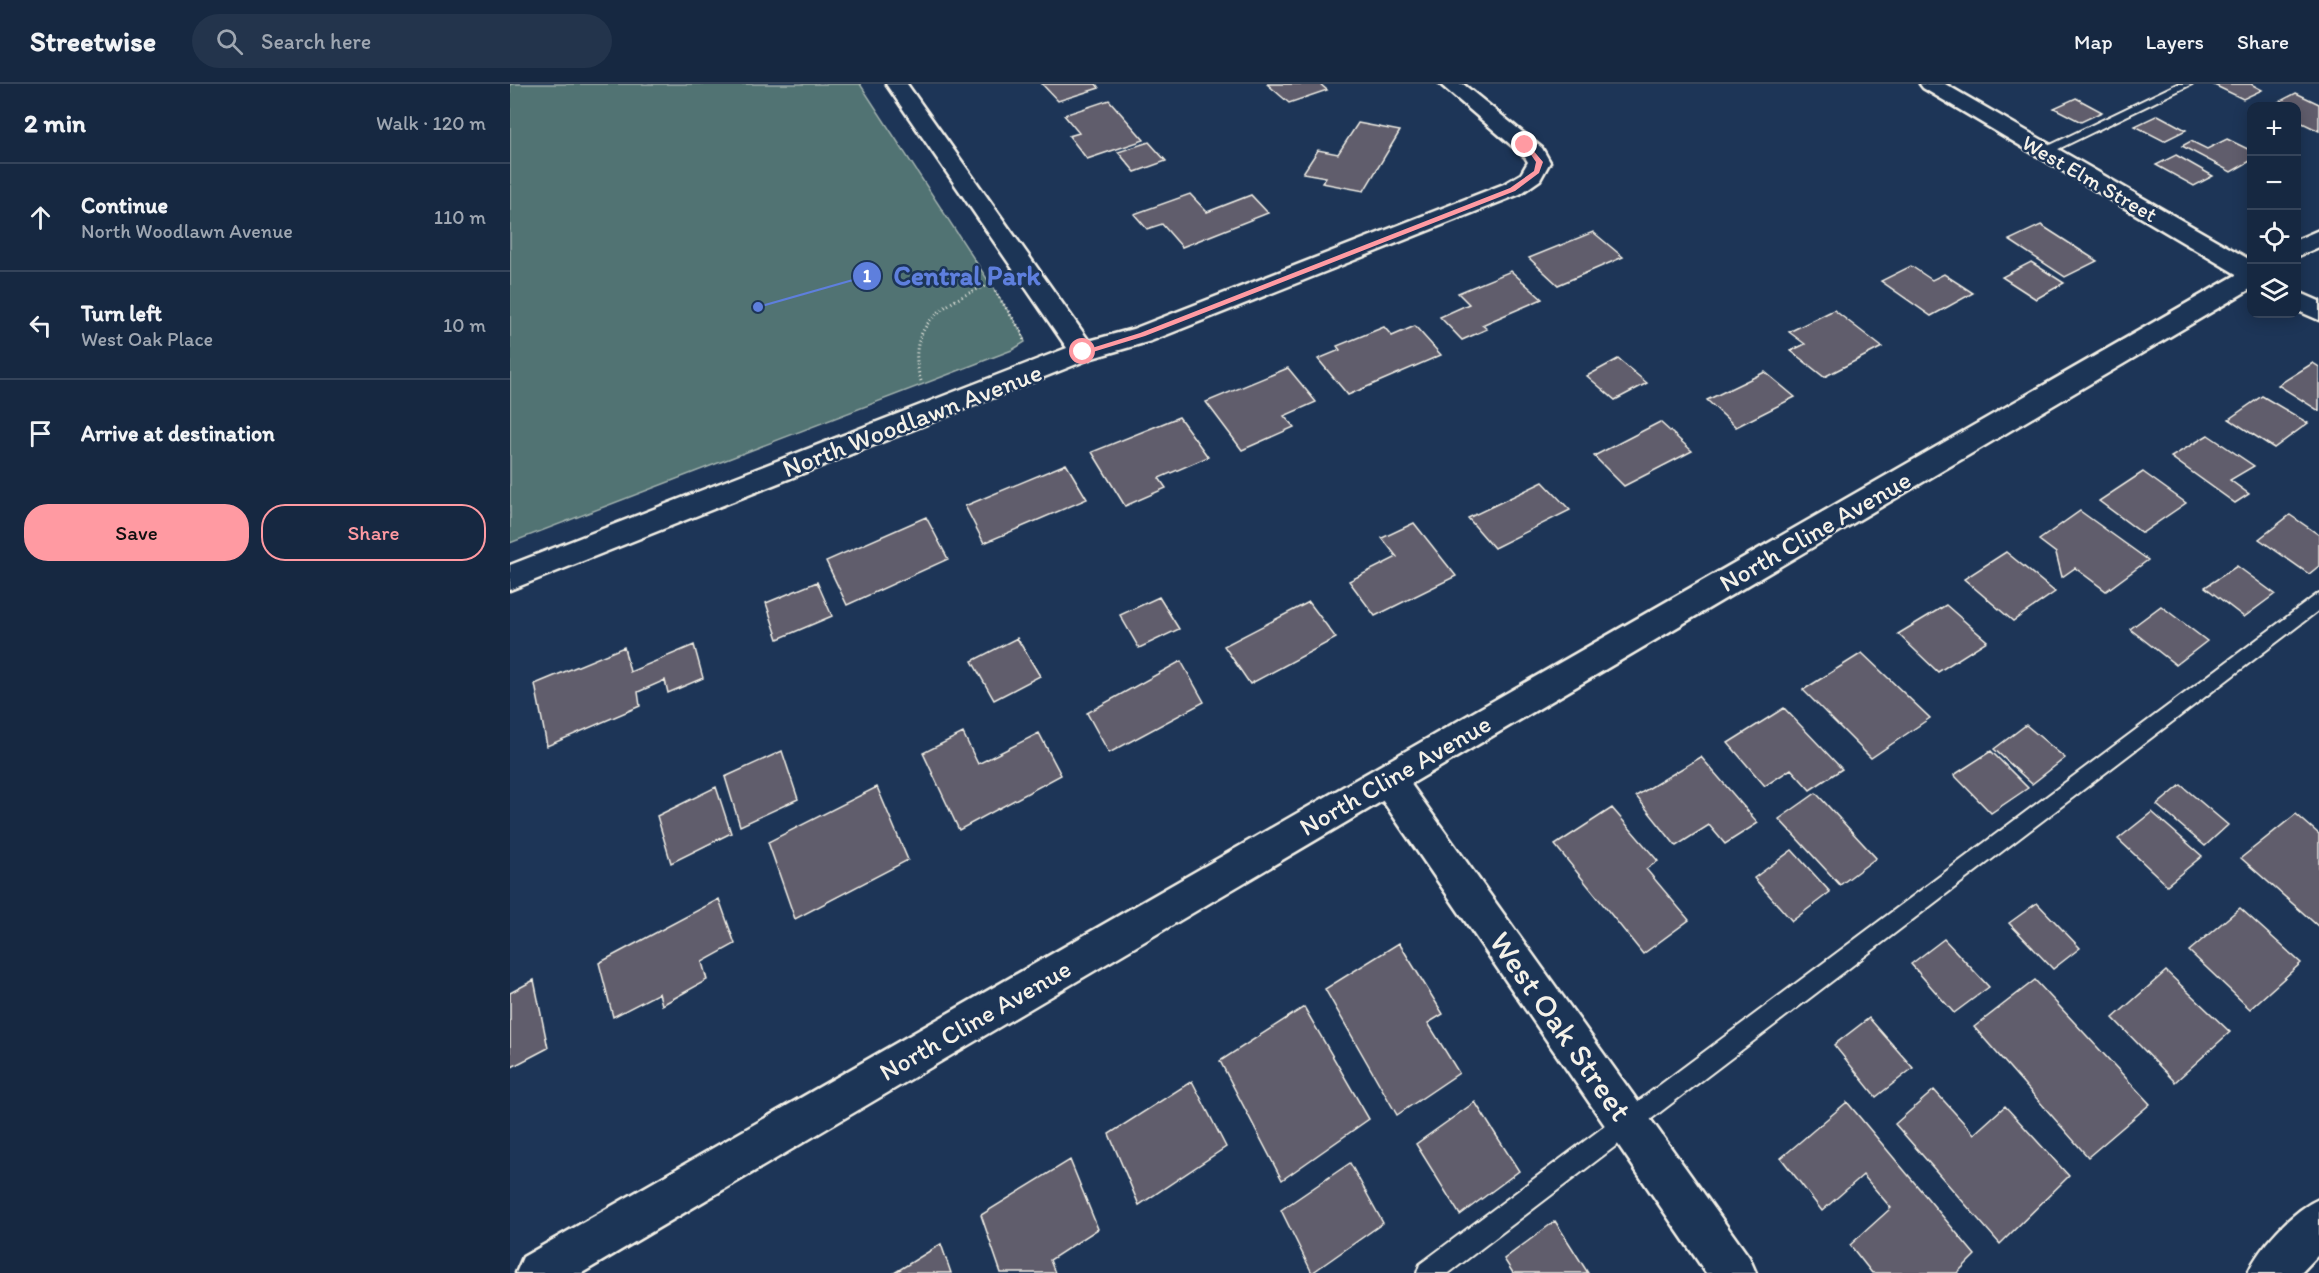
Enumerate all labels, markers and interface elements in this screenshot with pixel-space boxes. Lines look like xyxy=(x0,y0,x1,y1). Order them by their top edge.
search box xyxy=(192,14,612,68)
text: Streetwise xyxy=(30,24,156,58)
icon: search xyxy=(213,25,246,58)
text: Search here xyxy=(261,28,371,55)
text: Map xyxy=(2074,29,2113,54)
text: Layers xyxy=(2146,29,2204,54)
text: Share xyxy=(2237,29,2289,54)
map controls xyxy=(2247,102,2301,318)
button: + xyxy=(2247,102,2301,156)
text: 2 min xyxy=(24,107,86,139)
text: Walk · 120 m xyxy=(376,111,486,135)
street label: West Elm Street xyxy=(2017,129,2162,228)
route end xyxy=(1511,131,1537,157)
button: − xyxy=(2247,156,2301,210)
text: Continue xyxy=(81,192,168,219)
icon: ahead xyxy=(24,201,57,234)
text: 110 m xyxy=(434,205,486,229)
button: locate xyxy=(2247,210,2301,264)
text: North Woodlawn Avenue xyxy=(81,219,293,243)
callout: Central Park xyxy=(852,253,1053,298)
text: Central Park xyxy=(894,259,1041,292)
button: layers xyxy=(2247,264,2301,318)
text: 1 xyxy=(863,265,872,287)
text: Turn left xyxy=(81,300,162,327)
icon: left xyxy=(24,309,57,342)
text: 10 m xyxy=(443,313,486,337)
text: West Oak Place xyxy=(81,327,213,351)
route start xyxy=(1069,338,1095,364)
street label: North Woodlawn Avenue xyxy=(778,356,1046,484)
icon: arrive xyxy=(24,417,57,450)
text: Arrive at destination xyxy=(81,420,275,447)
street label: North Cline Avenue xyxy=(1713,463,1917,599)
button: Save xyxy=(24,504,249,561)
button: Share xyxy=(261,504,486,561)
street label: North Cline Avenue xyxy=(1293,707,1497,843)
street label: West Oak Street xyxy=(1482,924,1640,1128)
street label: North Cline Avenue xyxy=(873,952,1077,1088)

